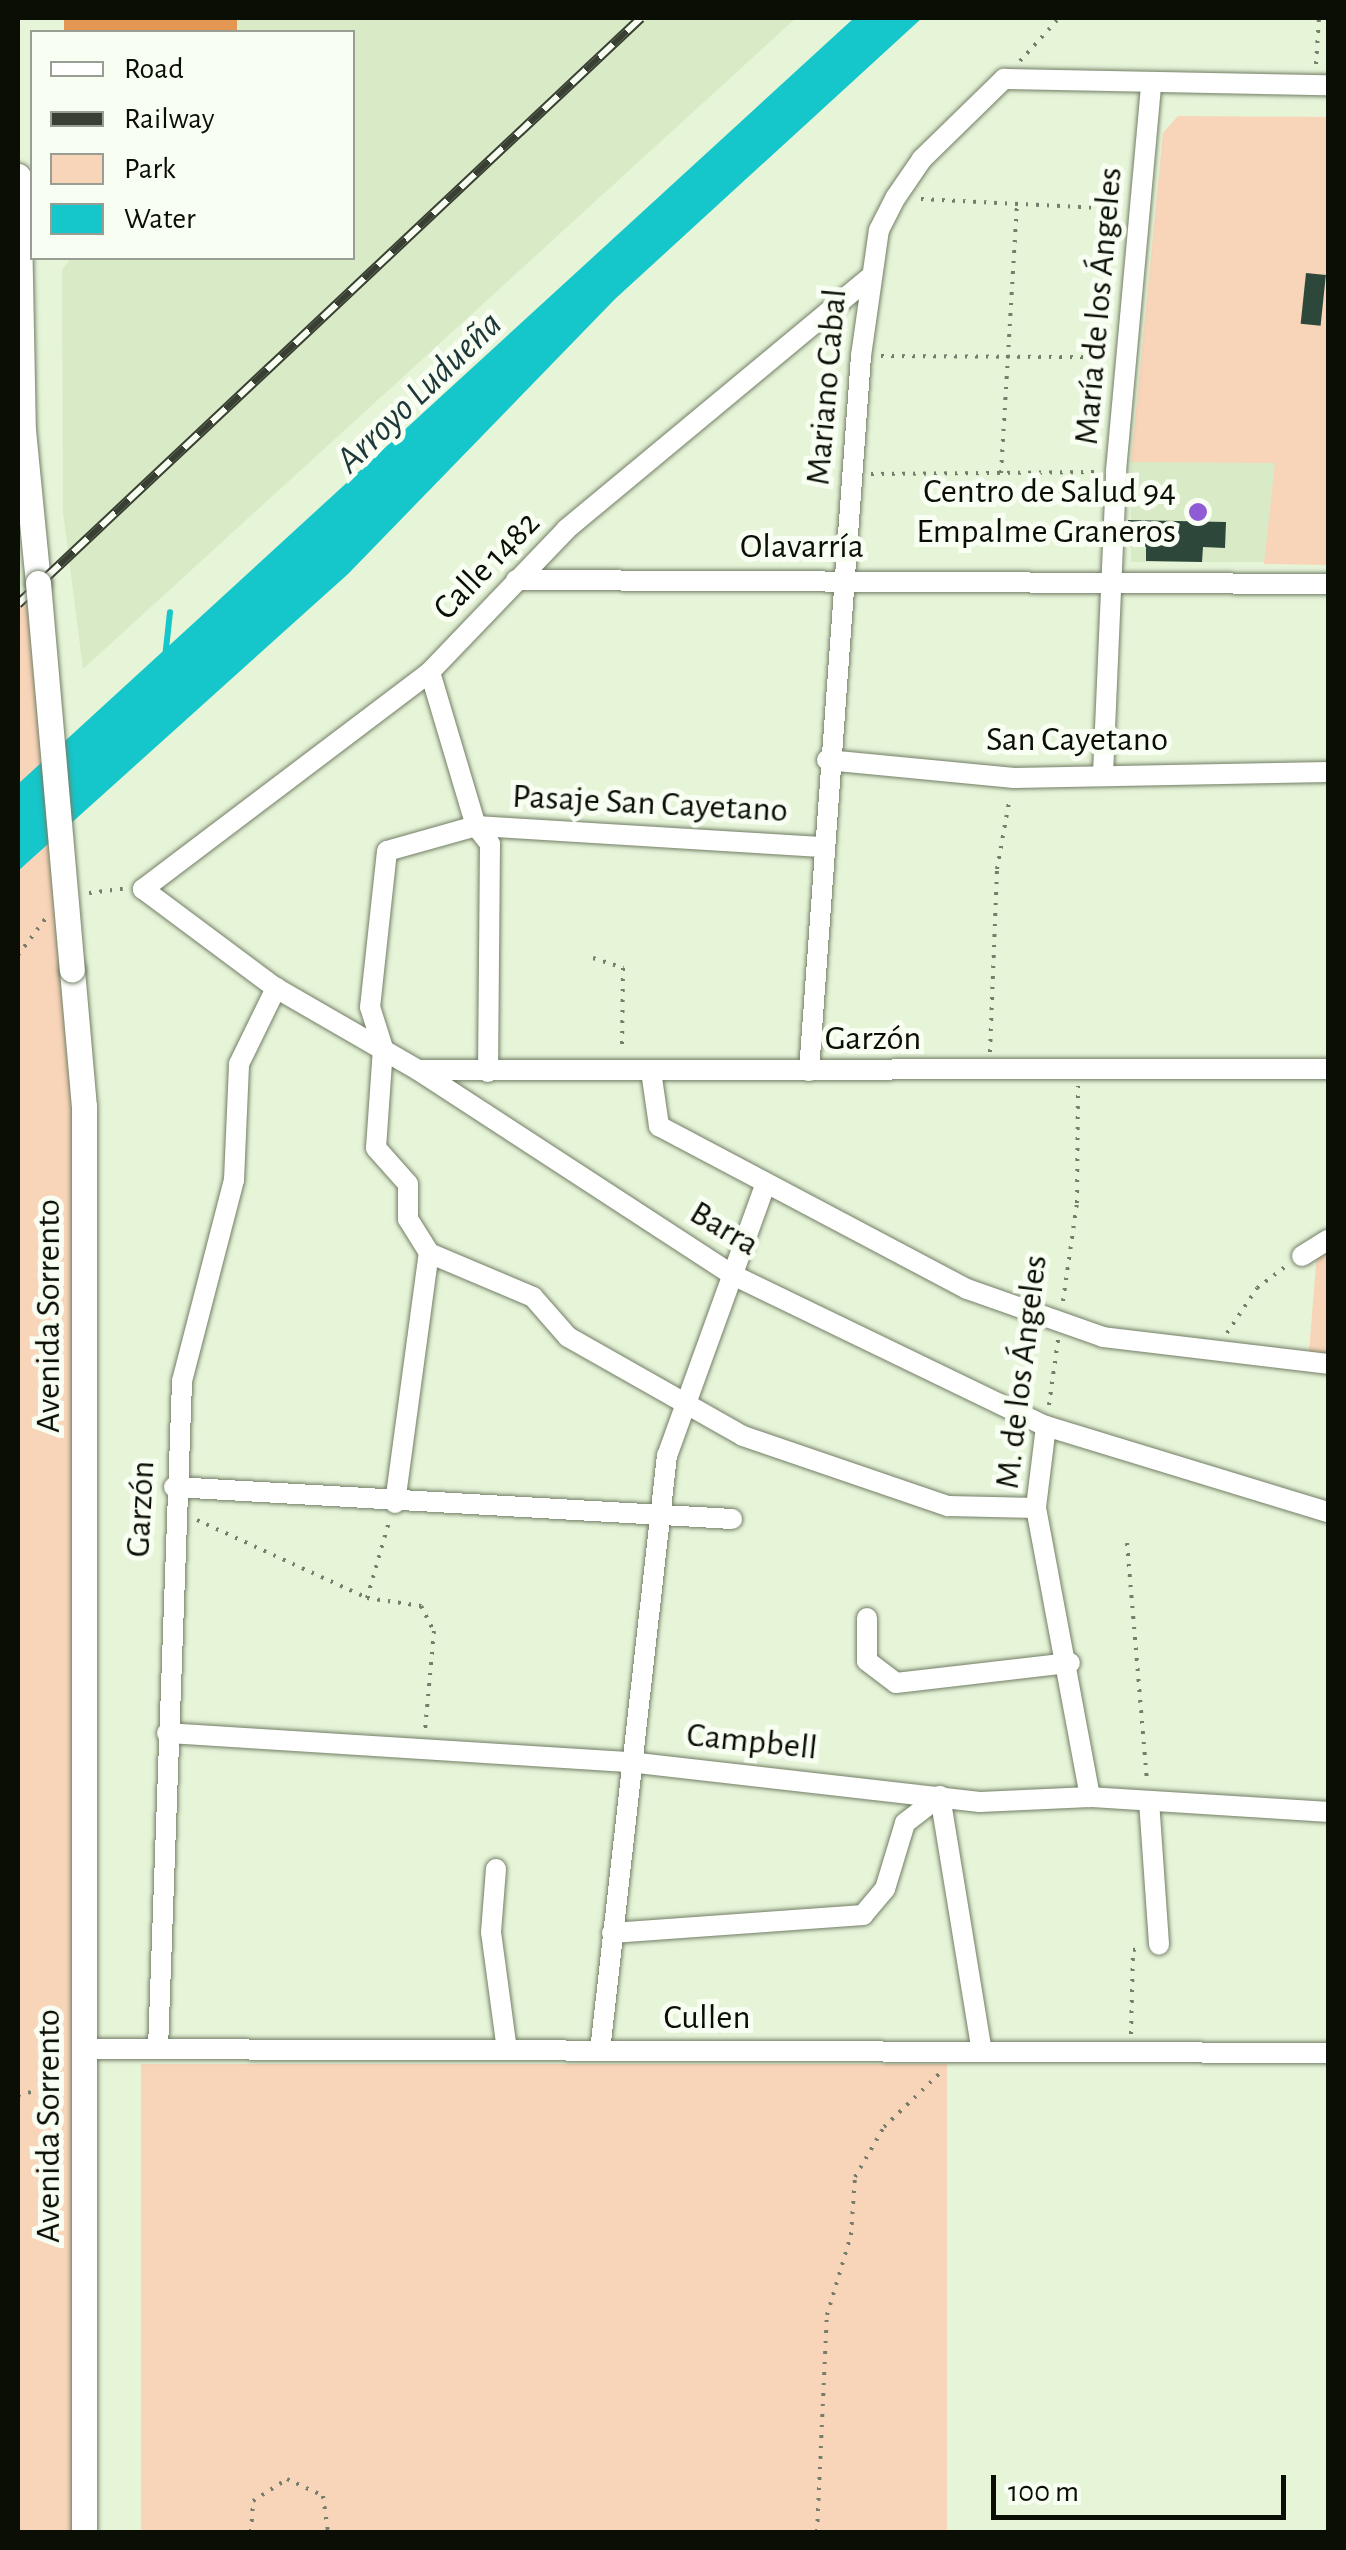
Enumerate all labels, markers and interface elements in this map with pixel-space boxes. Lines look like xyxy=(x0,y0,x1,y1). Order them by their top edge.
legend xyxy=(30,30,355,260)
text: Road xyxy=(124,54,184,84)
text: Railway xyxy=(124,104,215,134)
text: Park xyxy=(124,154,176,184)
street label: María de los Ángeles xyxy=(1066,166,1132,446)
text: Water xyxy=(124,204,196,234)
street label: Mariano Cabal xyxy=(798,287,856,487)
water label: Arroyo Ludueña xyxy=(327,303,513,483)
place label: Centro de Salud 94 Empalme Graneros xyxy=(916,471,1176,553)
marker: Centro de Salud 94 Empalme Graneros xyxy=(1185,499,1211,525)
street label: Calle 1482 xyxy=(425,503,549,629)
street label: Olavarría xyxy=(740,526,864,568)
street label: San Cayetano xyxy=(986,719,1168,761)
street label: Pasaje San Cayetano xyxy=(511,776,789,832)
street label: Garzón xyxy=(825,1018,921,1060)
street label: Barra xyxy=(682,1192,766,1266)
street label: Avenida Sorrento xyxy=(28,1199,70,1433)
street label: M. de los Ángeles xyxy=(987,1253,1057,1491)
street label: Garzón xyxy=(118,1460,164,1558)
street label: Campbell xyxy=(685,1714,819,1770)
street label: Cullen xyxy=(663,1997,751,2039)
street label: Avenida Sorrento xyxy=(28,2009,70,2243)
scale bar xyxy=(996,2455,1291,2517)
text: 100 m xyxy=(1008,2477,1079,2507)

